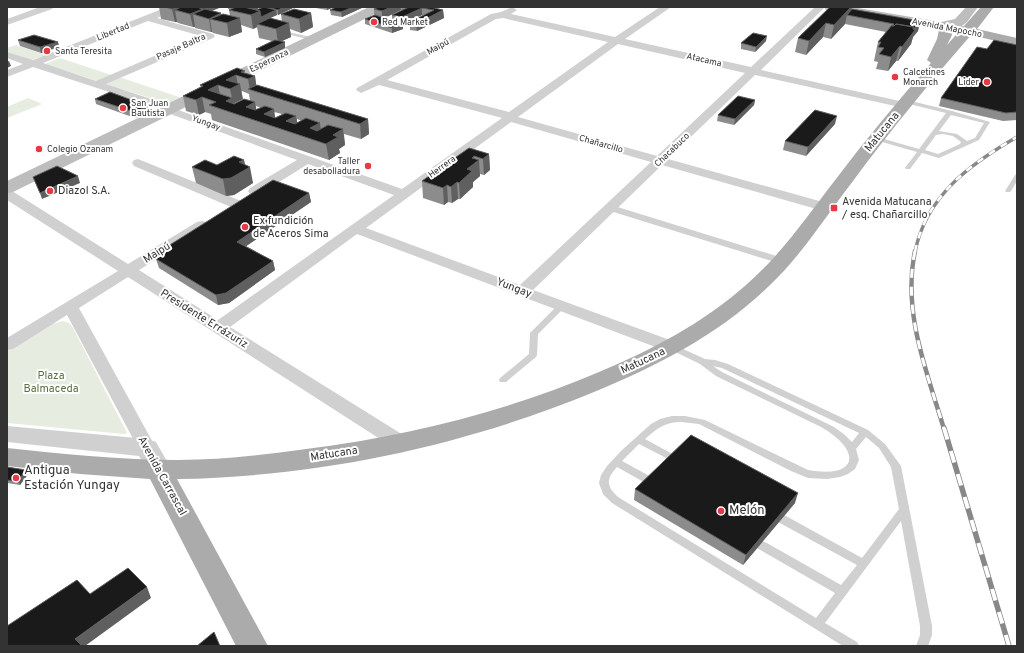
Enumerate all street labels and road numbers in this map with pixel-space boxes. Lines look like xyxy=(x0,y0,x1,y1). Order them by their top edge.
street label: Avenida Mapocho xyxy=(911,16,983,40)
street label: Libertad xyxy=(95,20,131,44)
street label: Pasaje Baltra xyxy=(155,31,208,63)
street label: Maipú xyxy=(425,36,451,58)
street label: Esperanza xyxy=(248,47,291,75)
street label: Atacama xyxy=(685,51,723,69)
street label: Matucana xyxy=(862,109,903,155)
street label: Yungay xyxy=(190,113,222,133)
street label: Chacabuco xyxy=(652,131,692,169)
street label: Chañarcillo xyxy=(578,132,624,156)
street label: Herrera xyxy=(426,153,458,181)
street label: Maipú xyxy=(141,239,173,267)
street label: Yungay xyxy=(494,275,534,301)
street label: Presidente Errázuriz xyxy=(158,286,250,352)
street label: Matucana xyxy=(619,345,668,377)
street label: Avenida Carrascal xyxy=(134,434,190,518)
street label: Matucana xyxy=(309,443,359,465)

